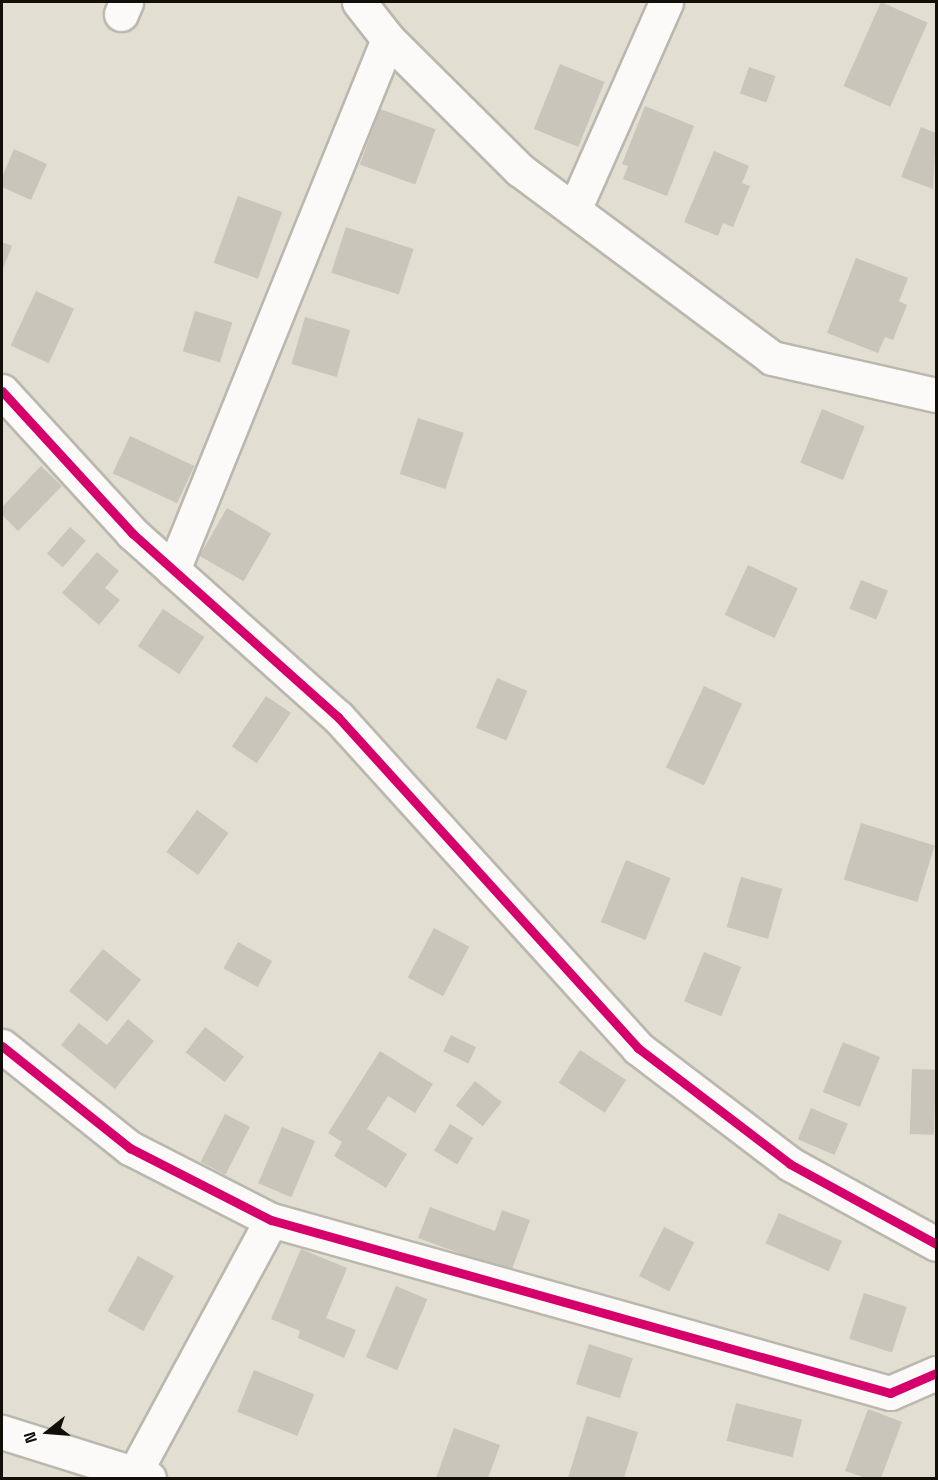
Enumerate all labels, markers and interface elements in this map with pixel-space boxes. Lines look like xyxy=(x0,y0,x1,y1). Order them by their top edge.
north arrow xyxy=(18,1402,78,1462)
text: N xyxy=(19,1429,42,1446)

